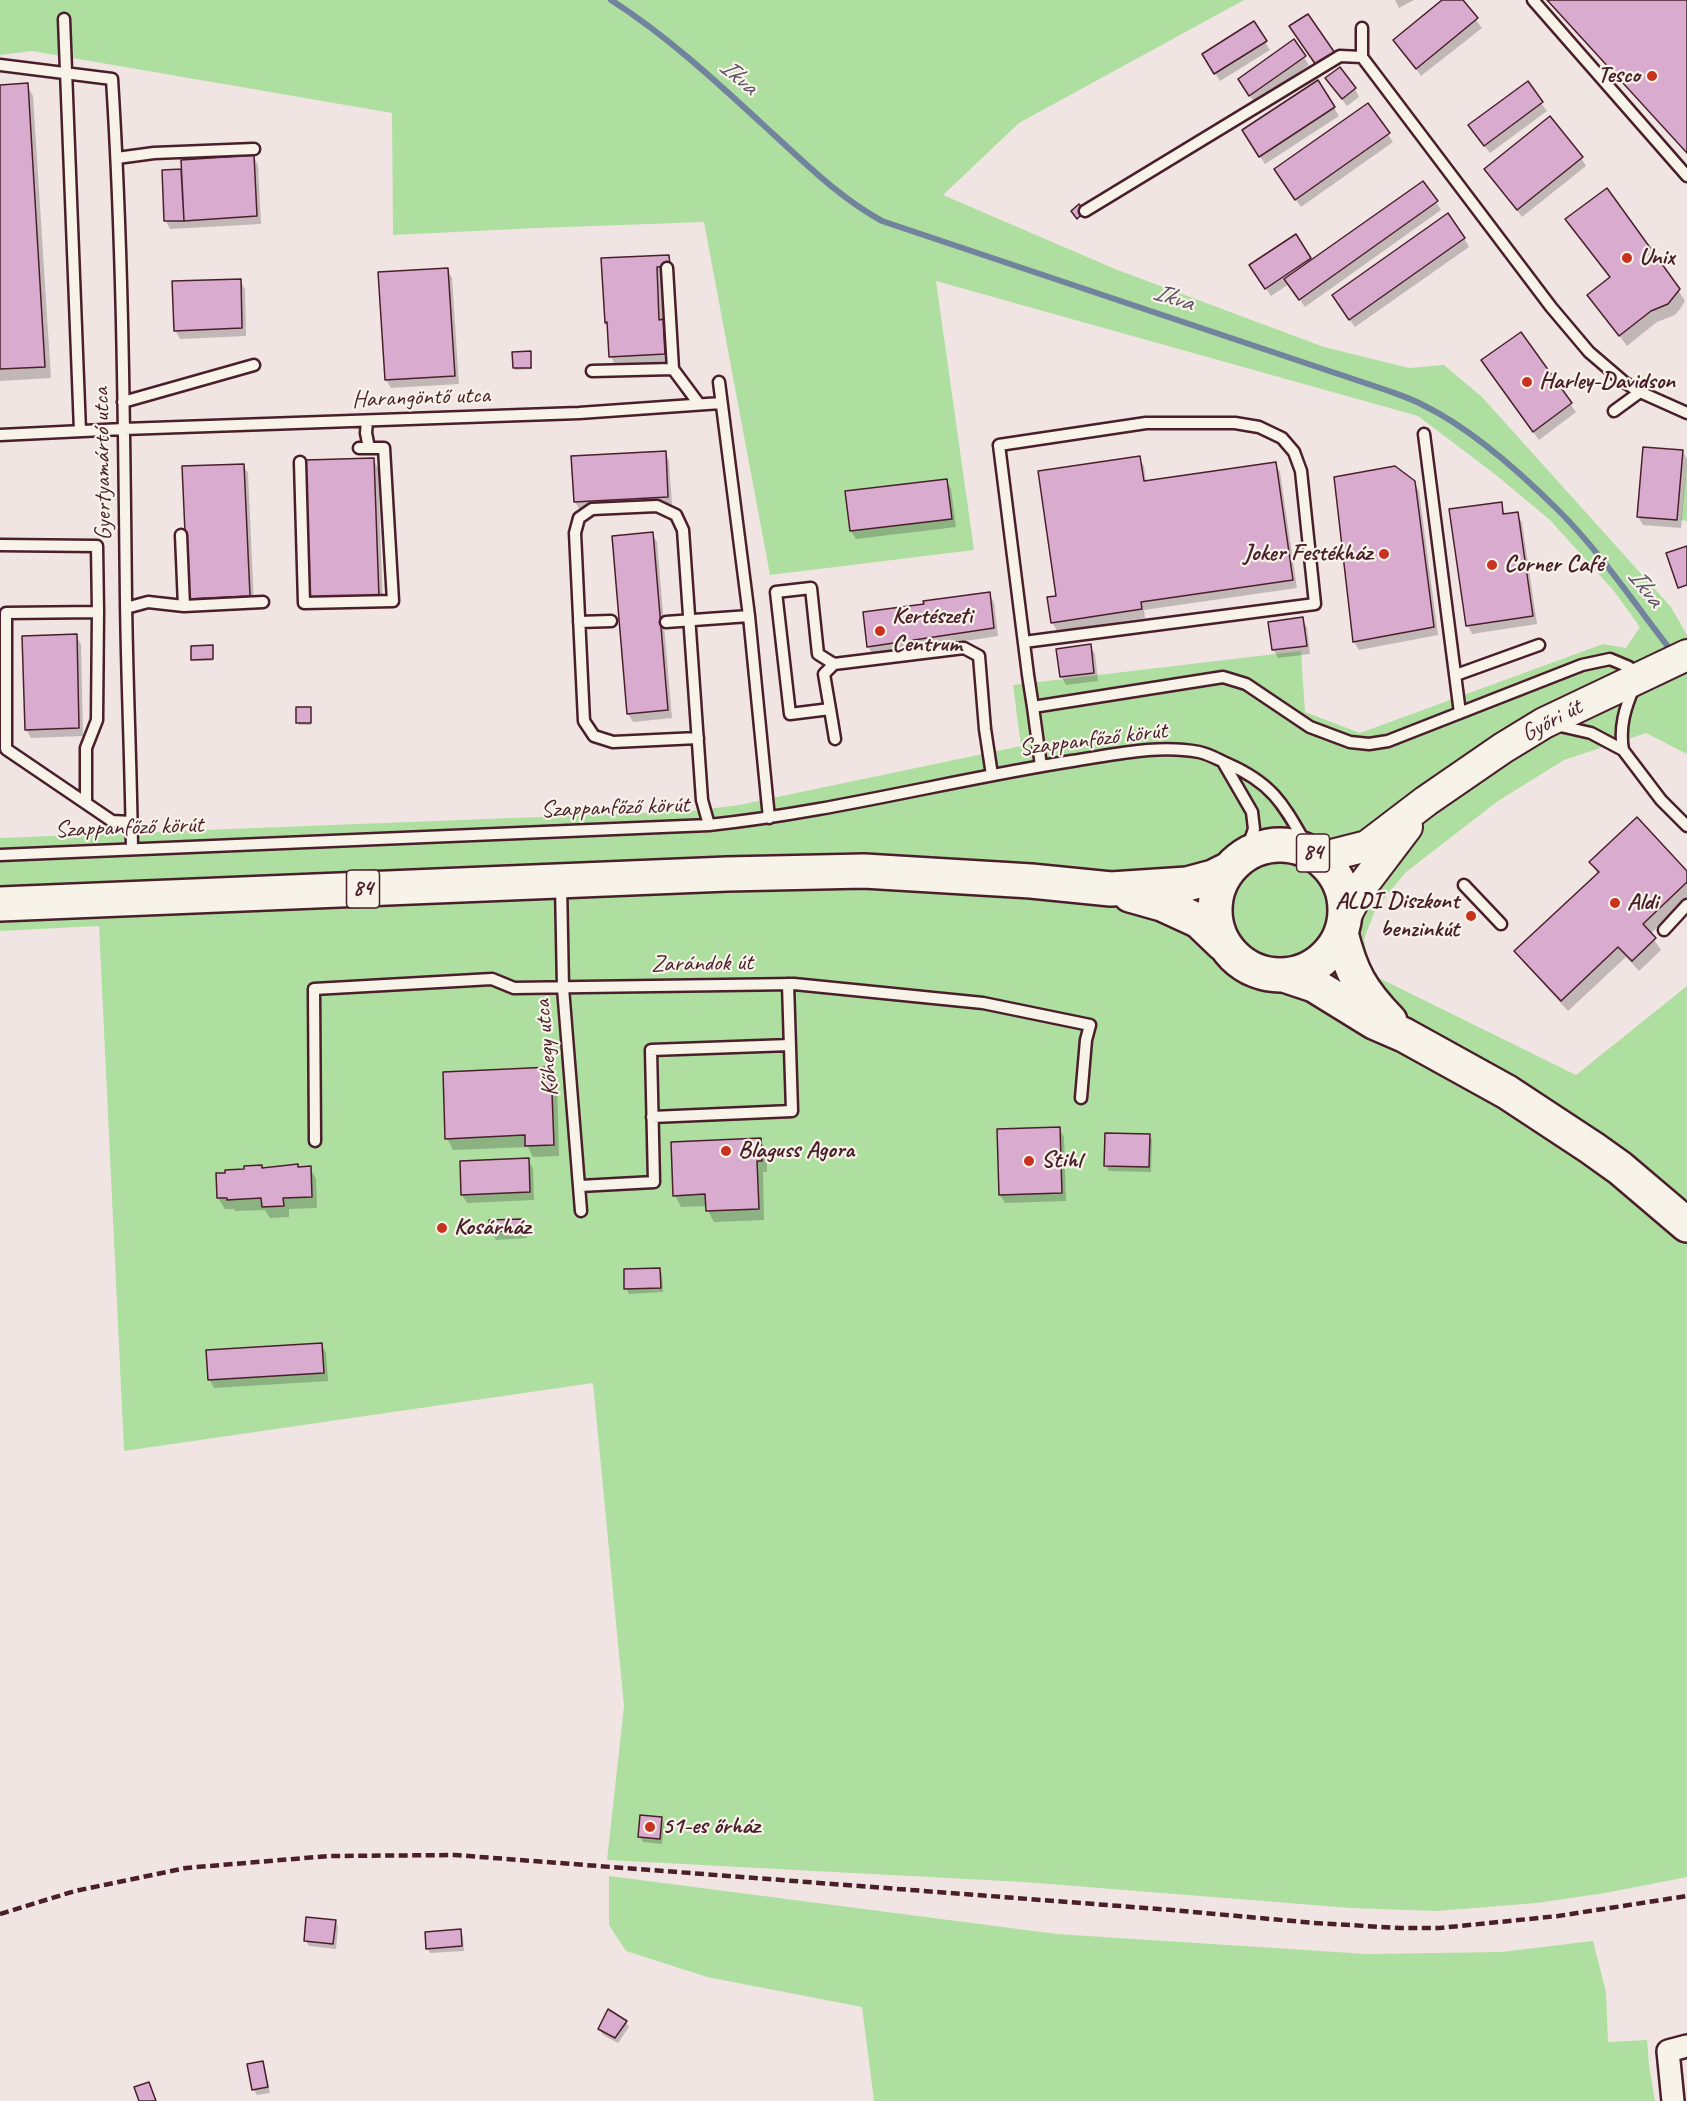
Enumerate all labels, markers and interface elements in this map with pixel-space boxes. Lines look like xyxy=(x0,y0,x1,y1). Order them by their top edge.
water label: Ikva xyxy=(713,52,763,102)
place label: Tesco xyxy=(1597,62,1640,90)
marker: Tesco xyxy=(1645,69,1659,83)
place label: Unix xyxy=(1639,244,1675,272)
marker: Unix xyxy=(1620,251,1634,265)
water label: Ikva xyxy=(1149,277,1197,319)
place label: Harley-Davidson xyxy=(1539,368,1675,396)
marker: Harley-Davidson xyxy=(1520,375,1534,389)
street label: Harangöntő utca xyxy=(352,381,490,415)
street label: Gyertyamártó utca xyxy=(87,387,119,541)
place label: Joker Festékház xyxy=(1243,540,1372,568)
marker: Joker Festékház xyxy=(1377,547,1391,561)
place label: Corner Café xyxy=(1504,551,1603,579)
marker: Corner Café xyxy=(1485,558,1499,572)
water label: Ikva xyxy=(1620,562,1670,614)
place label: Kertészeti Centrum xyxy=(892,603,972,659)
marker: Kertészeti Centrum xyxy=(873,624,887,638)
street label: Győri út xyxy=(1517,693,1587,749)
street label: Szappanfőző körút xyxy=(1017,717,1169,763)
street label: Szappanfőző körút xyxy=(540,791,690,825)
street label: Szappanfőző körút xyxy=(54,811,204,845)
road number: 84 xyxy=(1296,834,1330,872)
road number: 84 xyxy=(346,870,380,908)
place label: ALDI Diszkont benzinkút xyxy=(1335,888,1459,944)
place label: Aldi xyxy=(1627,889,1658,917)
marker: Aldi xyxy=(1608,896,1622,910)
marker: ALDI Diszkont benzinkút xyxy=(1464,909,1478,923)
street label: Zarándok út xyxy=(651,949,753,979)
street label: Kőhegy utca xyxy=(528,999,566,1097)
place label: Blaguss Agora xyxy=(738,1137,854,1165)
marker: Blaguss Agora xyxy=(719,1144,733,1158)
place label: Stihl xyxy=(1041,1147,1082,1175)
marker: Stihl xyxy=(1022,1154,1036,1168)
place label: Kosárház xyxy=(454,1214,530,1242)
marker: Kosárház xyxy=(435,1221,449,1235)
place label: 51-es őrház xyxy=(662,1813,760,1841)
marker: 51-es őrház xyxy=(643,1820,657,1834)

